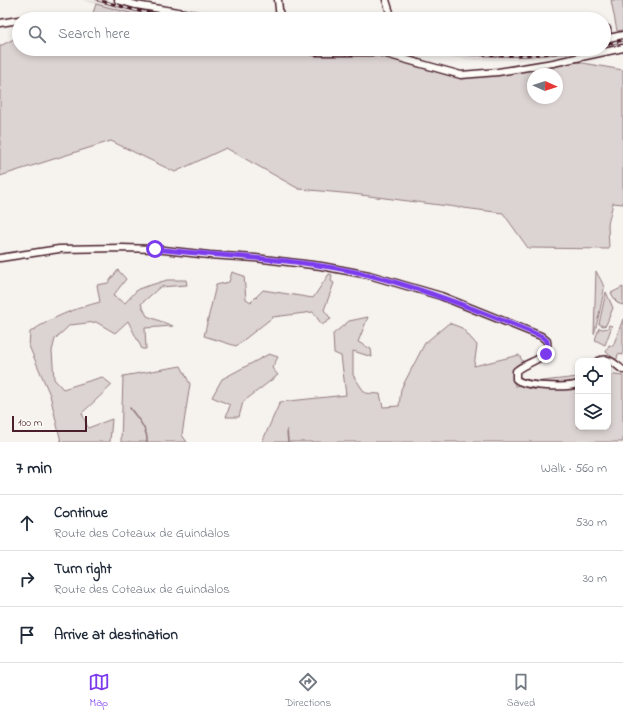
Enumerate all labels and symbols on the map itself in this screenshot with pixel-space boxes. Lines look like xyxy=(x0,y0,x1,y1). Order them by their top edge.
north arrow xyxy=(527,68,563,104)
route start xyxy=(146,240,164,258)
route end xyxy=(537,345,555,363)
scale bar xyxy=(12,414,87,433)

